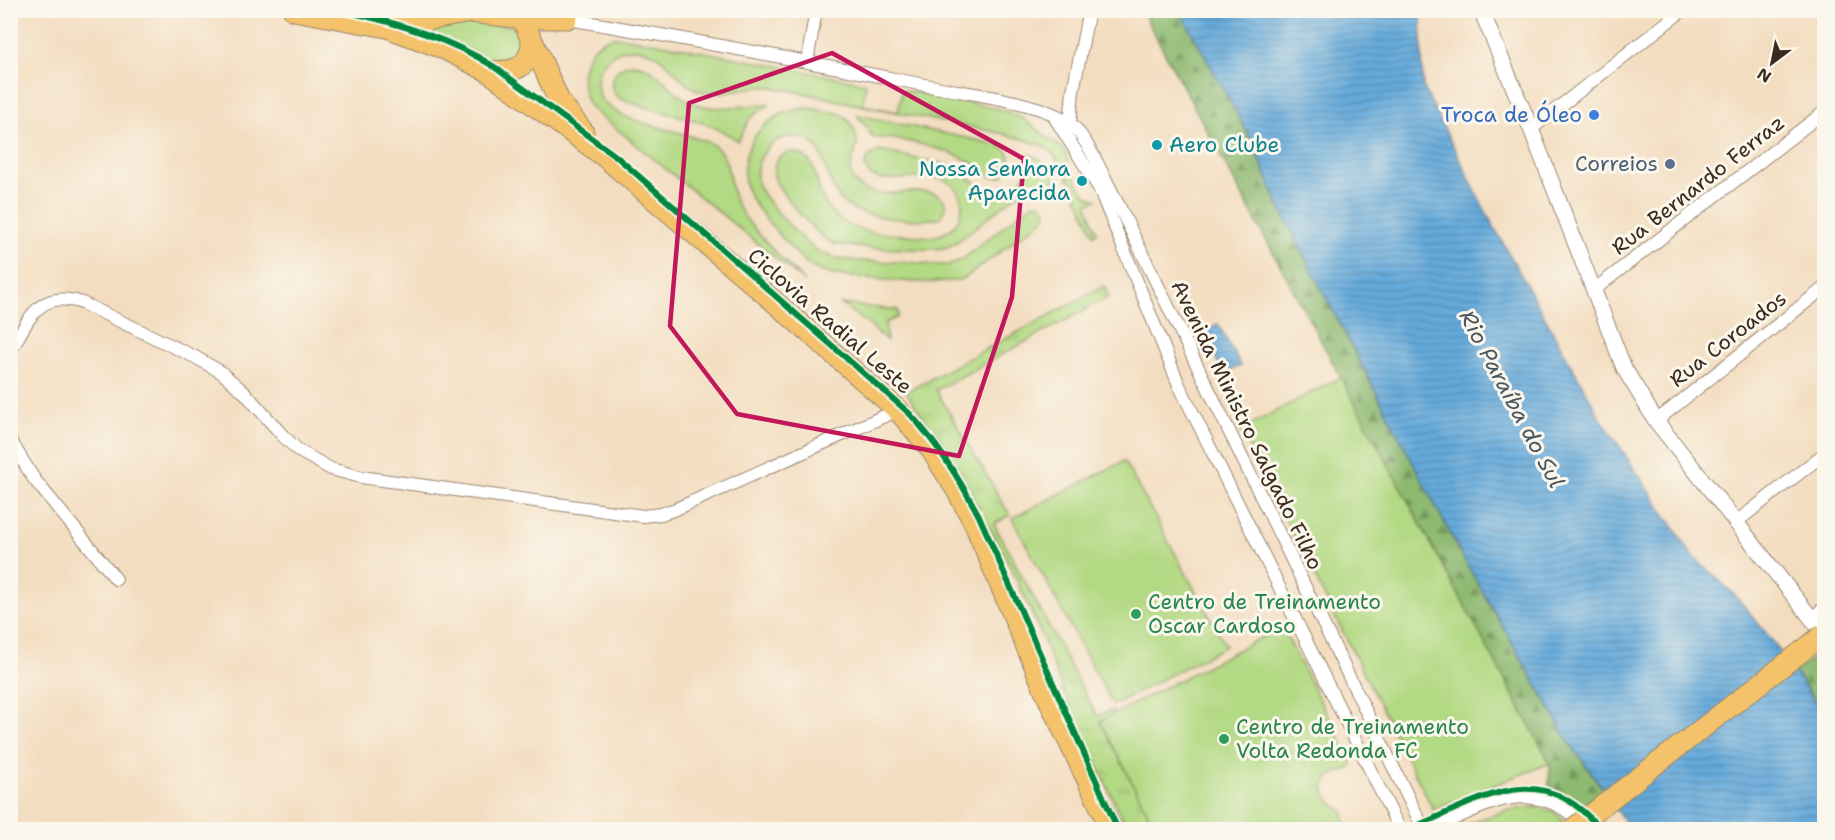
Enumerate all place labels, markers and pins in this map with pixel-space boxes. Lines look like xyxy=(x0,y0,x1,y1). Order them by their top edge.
place label: Troca de Óleo xyxy=(1441,100,1582,129)
marker: Troca de Óleo xyxy=(1587,108,1601,122)
place label: Aero Clube xyxy=(1169,131,1279,159)
marker: Aero Clube xyxy=(1150,138,1164,152)
place label: Correios xyxy=(1575,150,1658,178)
place label: Nossa Senhora Aparecida xyxy=(919,155,1070,207)
marker: Correios xyxy=(1663,157,1677,171)
marker: Nossa Senhora Aparecida xyxy=(1075,174,1089,188)
place label: Centro de Treinamento Oscar Cardoso xyxy=(1148,588,1381,640)
marker: Centro de Treinamento Oscar Cardoso xyxy=(1129,607,1143,621)
place label: Centro de Treinamento Volta Redonda FC xyxy=(1236,713,1469,765)
marker: Centro de Treinamento Volta Redonda FC xyxy=(1217,732,1231,746)

